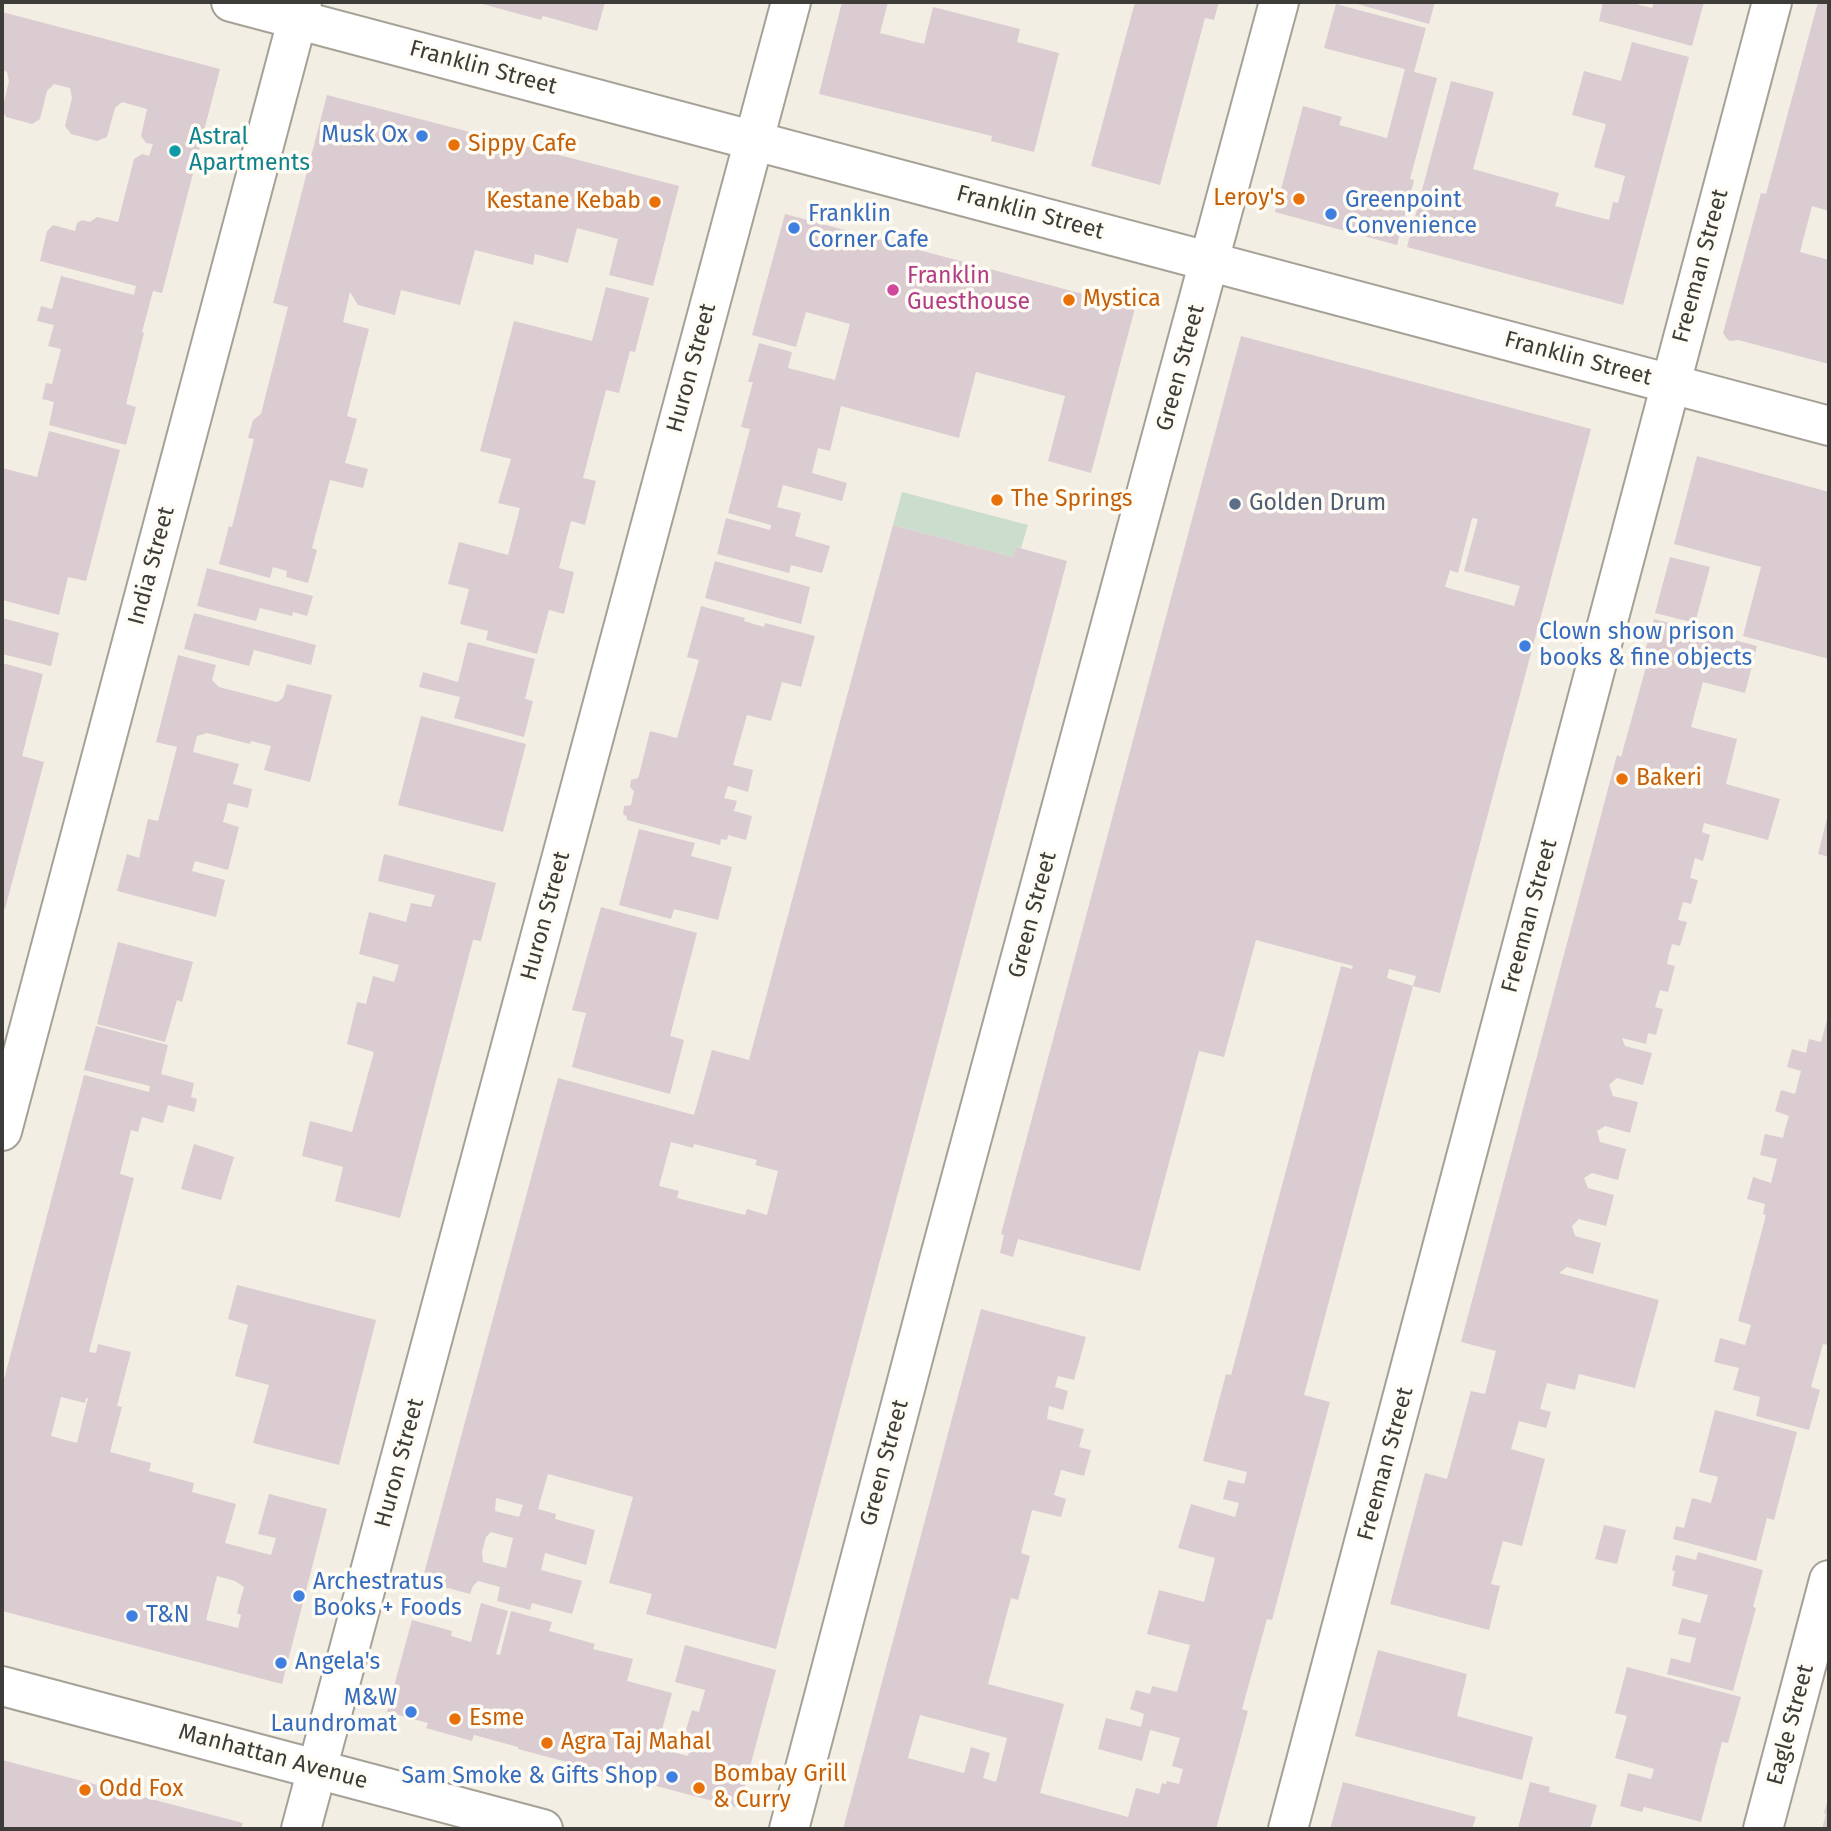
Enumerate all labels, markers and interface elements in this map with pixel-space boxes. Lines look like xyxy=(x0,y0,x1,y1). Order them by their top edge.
street label: Franklin Street xyxy=(406,35,560,101)
place label: Musk Ox xyxy=(321,122,408,150)
place label: Astral Apartments xyxy=(189,124,310,178)
marker: Musk Ox xyxy=(414,128,430,144)
place label: Sippy Cafe xyxy=(468,131,577,159)
marker: Sippy Cafe xyxy=(446,137,462,153)
marker: Astral Apartments xyxy=(167,143,183,159)
street label: Franklin Street xyxy=(953,180,1107,246)
place label: Leroy's xyxy=(1213,185,1285,213)
street label: Freeman Street xyxy=(1667,186,1735,346)
place label: Greenpoint Convenience xyxy=(1345,187,1477,241)
place label: Kestane Kebab xyxy=(486,188,641,216)
marker: Leroy's xyxy=(1291,191,1307,207)
marker: Kestane Kebab xyxy=(647,194,663,210)
place label: Franklin Corner Cafe xyxy=(808,201,929,255)
marker: Greenpoint Convenience xyxy=(1323,206,1339,222)
marker: Franklin Corner Cafe xyxy=(786,220,802,236)
place label: Franklin Guesthouse xyxy=(907,263,1030,317)
marker: Franklin Guesthouse xyxy=(885,282,901,298)
place label: Mystica xyxy=(1083,286,1161,314)
marker: Mystica xyxy=(1061,292,1077,308)
street label: Huron Street xyxy=(662,300,722,436)
street label: Green Street xyxy=(1151,302,1211,434)
street label: Franklin Street xyxy=(1501,326,1655,392)
place label: The Springs xyxy=(1011,486,1133,514)
place label: Golden Drum xyxy=(1249,490,1386,518)
marker: The Springs xyxy=(989,492,1005,508)
marker: Golden Drum xyxy=(1227,496,1243,512)
street label: India Street xyxy=(123,504,181,628)
place label: Clown show prison books & fine objects xyxy=(1539,619,1752,673)
marker: Clown show prison books & fine objects xyxy=(1517,638,1533,654)
place label: Bakeri xyxy=(1636,765,1702,793)
marker: Bakeri xyxy=(1614,771,1630,787)
street label: Freeman Street xyxy=(1496,836,1564,996)
street label: Huron Street xyxy=(516,848,576,984)
street label: Green Street xyxy=(1003,849,1063,981)
street label: Freeman Street xyxy=(1352,1384,1420,1544)
street label: Huron Street xyxy=(370,1395,430,1531)
street label: Green Street xyxy=(855,1397,915,1529)
place label: Archestratus Books + Foods xyxy=(313,1569,462,1623)
marker: Archestratus Books + Foods xyxy=(291,1588,307,1604)
place label: T&N xyxy=(146,1602,189,1630)
marker: T&N xyxy=(124,1608,140,1624)
place label: Angela's xyxy=(295,1649,380,1677)
marker: Angela's xyxy=(273,1655,289,1671)
street label: Eagle Street xyxy=(1762,1662,1820,1788)
place label: M&W Laundromat xyxy=(271,1685,397,1739)
marker: M&W Laundromat xyxy=(403,1704,419,1720)
place label: Esme xyxy=(469,1705,524,1733)
marker: Esme xyxy=(447,1711,463,1727)
street label: Manhattan Avenue xyxy=(175,1718,371,1796)
place label: Agra Taj Mahal xyxy=(561,1729,711,1757)
marker: Agra Taj Mahal xyxy=(539,1735,555,1751)
place label: Bombay Grill & Curry xyxy=(713,1761,846,1815)
place label: Sam Smoke & Gifts Shop xyxy=(401,1763,658,1791)
marker: Sam Smoke & Gifts Shop xyxy=(664,1769,680,1785)
place label: Odd Fox xyxy=(99,1776,183,1804)
marker: Bombay Grill & Curry xyxy=(691,1780,707,1796)
marker: Odd Fox xyxy=(77,1782,93,1798)

